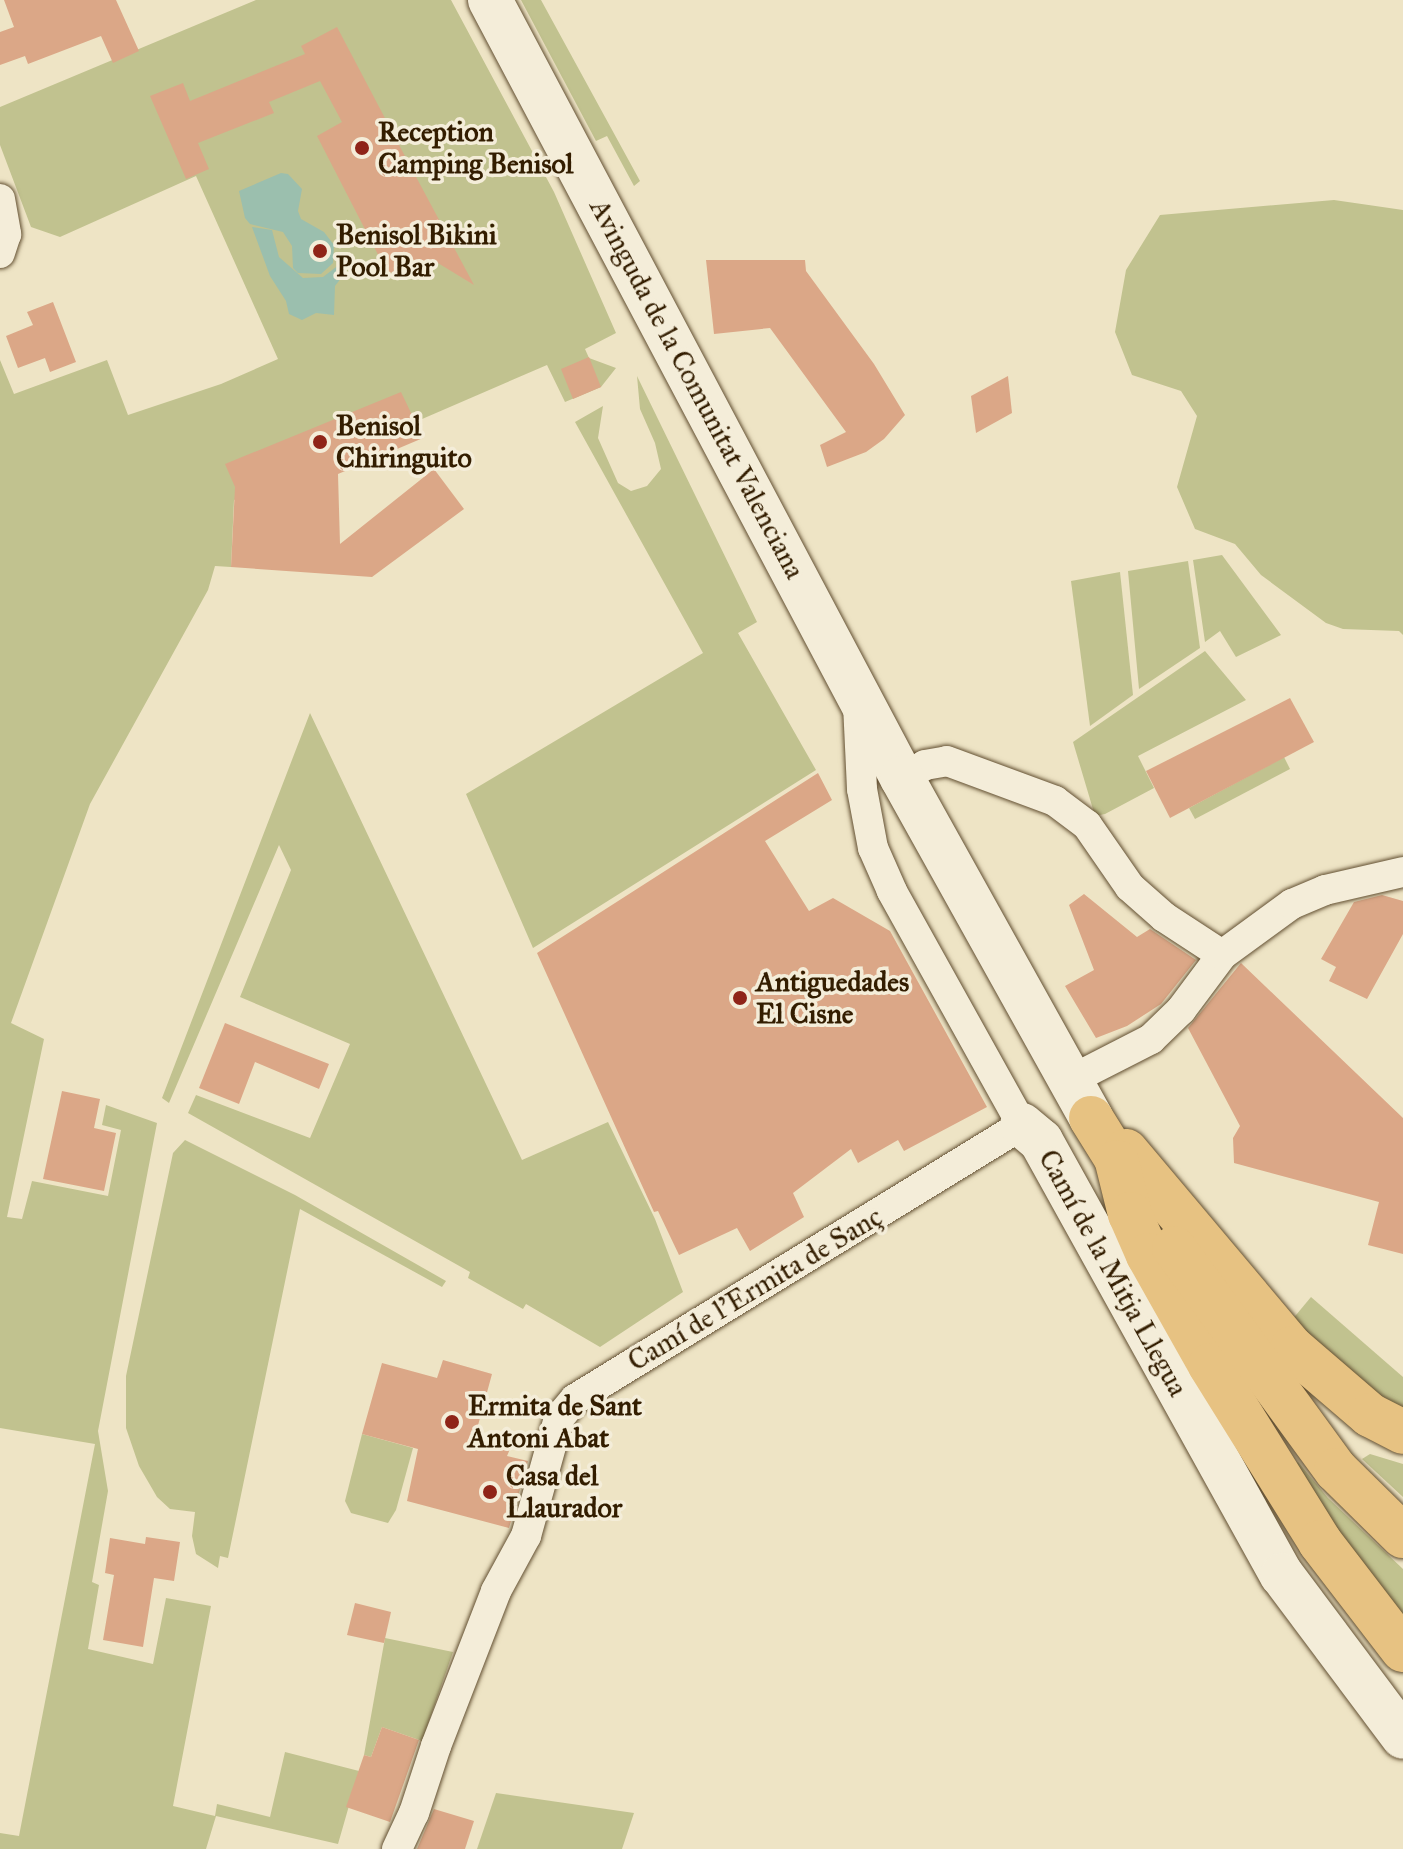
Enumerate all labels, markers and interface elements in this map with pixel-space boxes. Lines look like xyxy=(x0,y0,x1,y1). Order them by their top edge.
place label: Reception Camping Benisol xyxy=(378,115,573,181)
marker: Reception Camping Benisol xyxy=(353,139,371,157)
street label: Avinguda de la Comunitat Valenciana xyxy=(582,193,812,585)
place label: Benisol Bikini Pool Bar xyxy=(336,218,497,284)
marker: Benisol Bikini Pool Bar xyxy=(311,242,329,260)
place label: Benisol Chiringuito xyxy=(336,409,472,475)
marker: Benisol Chiringuito xyxy=(311,433,329,451)
place label: Antiguedades El Cisne xyxy=(756,965,909,1031)
marker: Antiguedades El Cisne xyxy=(731,989,749,1007)
street label: Camí de la Mitja Llegua xyxy=(1031,1144,1195,1402)
street label: Camí de l'Ermita de Sanç xyxy=(622,1200,888,1378)
place label: Ermita de Sant Antoni Abat xyxy=(468,1389,642,1455)
marker: Ermita de Sant Antoni Abat xyxy=(443,1413,461,1431)
place label: Casa del Llaurador xyxy=(506,1459,622,1525)
marker: Casa del Llaurador xyxy=(481,1483,499,1501)

